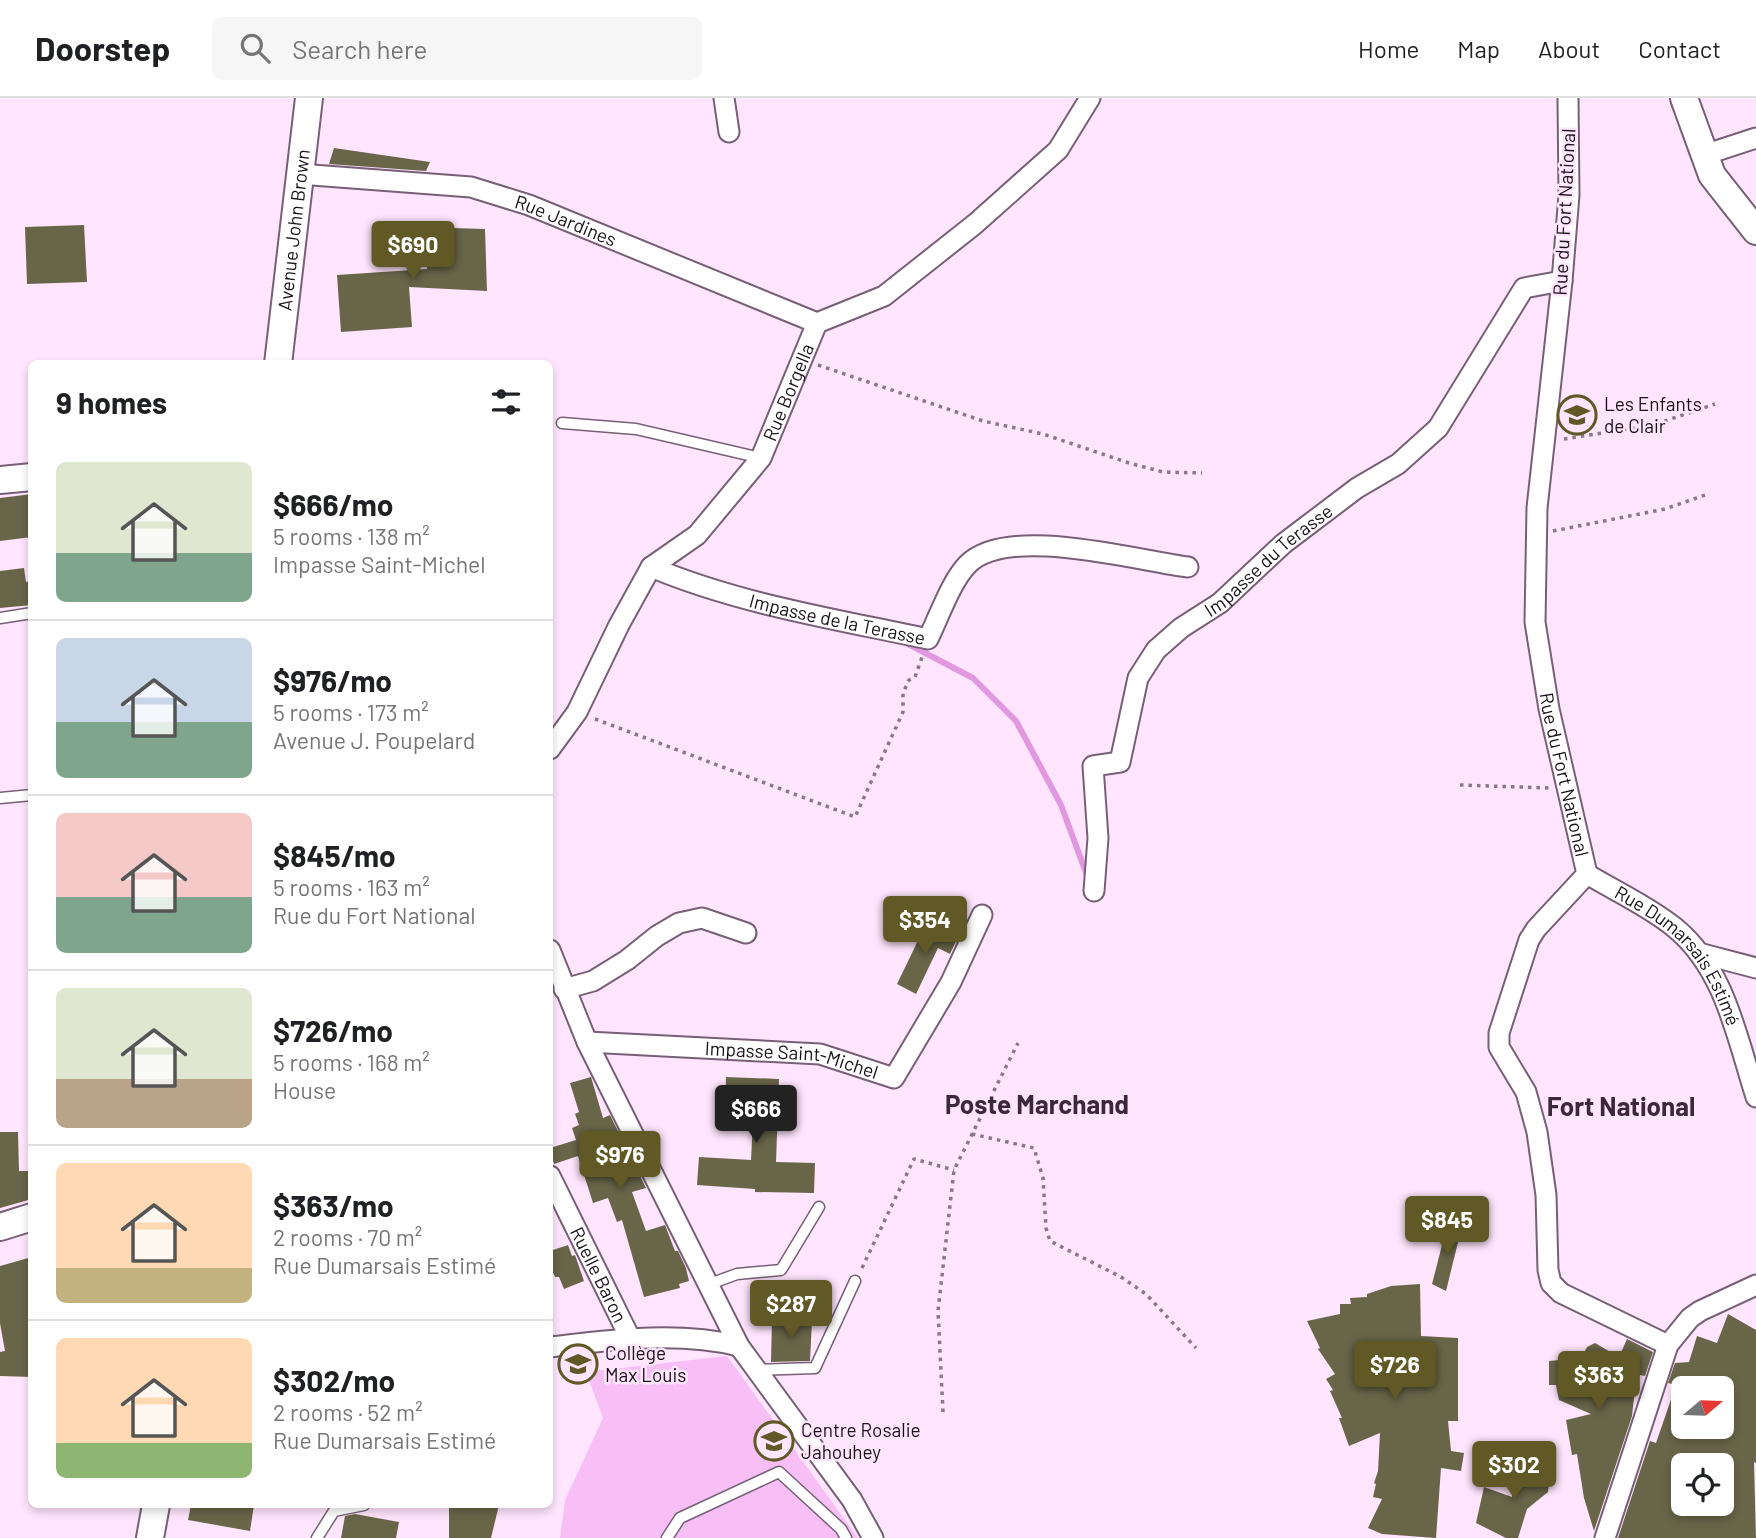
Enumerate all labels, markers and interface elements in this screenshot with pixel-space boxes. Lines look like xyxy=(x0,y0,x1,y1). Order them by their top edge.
search box xyxy=(212,17,702,80)
text: Doorstep xyxy=(35,28,170,68)
icon: search xyxy=(236,29,274,67)
text: Search here xyxy=(292,33,427,64)
text: Home xyxy=(1358,34,1419,63)
text: Map xyxy=(1457,34,1500,63)
text: About xyxy=(1538,34,1600,63)
text: Contact xyxy=(1638,34,1721,63)
street label: Rue du Fort National xyxy=(1548,128,1579,296)
street label: Avenue John Brown xyxy=(272,148,314,312)
street label: Rue Jardines xyxy=(512,189,620,251)
pin: $690 xyxy=(372,222,454,281)
text: $690 xyxy=(388,230,438,258)
street label: Rue Borgella xyxy=(757,340,818,444)
icon: filters xyxy=(487,383,525,421)
text: 9 homes xyxy=(56,384,167,420)
place label: Les Enfants de Clair xyxy=(1604,392,1702,437)
school or university icon: Les Enfants de Clair xyxy=(1556,394,1598,436)
text: $666/mo xyxy=(273,486,393,522)
icon: home xyxy=(112,490,196,574)
street label: Impasse du Terasse xyxy=(1200,499,1337,621)
text: 5 rooms · 138 m² xyxy=(273,522,430,550)
text: Impasse Saint-Michel xyxy=(273,550,486,578)
street label: Impasse de la Terasse xyxy=(747,588,928,649)
text: $976/mo xyxy=(273,662,392,698)
icon: home xyxy=(112,666,196,750)
street label: Rue du Fort National xyxy=(1536,691,1595,859)
text: 5 rooms · 173 m² xyxy=(273,698,429,726)
text: Avenue J. Poupelard xyxy=(273,726,475,754)
text: $845/mo xyxy=(273,837,396,873)
icon: home xyxy=(112,841,196,925)
text: 5 rooms · 163 m² xyxy=(273,873,430,901)
street label: Rue Dumarsais Estimé xyxy=(1611,880,1745,1028)
pin: $354 xyxy=(884,896,966,956)
text: Rue du Fort National xyxy=(273,901,476,929)
text: $354 xyxy=(899,905,951,933)
text: $726/mo xyxy=(273,1012,393,1048)
icon: home xyxy=(112,1016,196,1100)
street label: Impasse Saint-Michel xyxy=(704,1036,881,1083)
text: 5 rooms · 168 m² xyxy=(273,1048,430,1076)
text: House xyxy=(273,1076,336,1104)
pin: $666 xyxy=(715,1086,797,1145)
district label: Poste Marchand xyxy=(945,1088,1129,1119)
district label: Fort National xyxy=(1547,1090,1695,1121)
text: $666 xyxy=(731,1094,781,1122)
pin: $976 xyxy=(579,1132,661,1191)
text: $976 xyxy=(595,1140,645,1168)
text: $363/mo xyxy=(273,1187,394,1223)
icon: home xyxy=(112,1191,196,1275)
pin: $845 xyxy=(1406,1196,1488,1256)
text: $845 xyxy=(1421,1205,1473,1233)
text: 2 rooms · 70 m² xyxy=(273,1223,422,1251)
street label: Ruelle Baron xyxy=(566,1223,632,1326)
text: Rue Dumarsais Estimé xyxy=(273,1251,496,1279)
pin: $287 xyxy=(750,1280,832,1340)
text: $287 xyxy=(766,1289,816,1317)
place label: Collège Max Louis xyxy=(605,1341,686,1386)
pin: $726 xyxy=(1354,1342,1436,1401)
school or university icon: Collège Max Louis xyxy=(557,1343,599,1385)
text: $726 xyxy=(1370,1350,1420,1378)
pin: $363 xyxy=(1558,1352,1640,1411)
text: $363 xyxy=(1574,1360,1624,1388)
text: $302/mo xyxy=(273,1362,395,1398)
icon: home xyxy=(112,1366,196,1450)
north arrow xyxy=(1671,1376,1734,1438)
map controls xyxy=(1671,1376,1734,1516)
text: 2 rooms · 52 m² xyxy=(273,1398,423,1426)
place label: Centre Rosalie Jahouhey xyxy=(801,1418,921,1463)
school or university icon: Centre Rosalie Jahouhey xyxy=(753,1420,795,1462)
text: Rue Dumarsais Estimé xyxy=(273,1426,496,1454)
pin: $302 xyxy=(1473,1442,1555,1501)
text: $302 xyxy=(1488,1450,1540,1478)
button: locate xyxy=(1671,1453,1734,1516)

